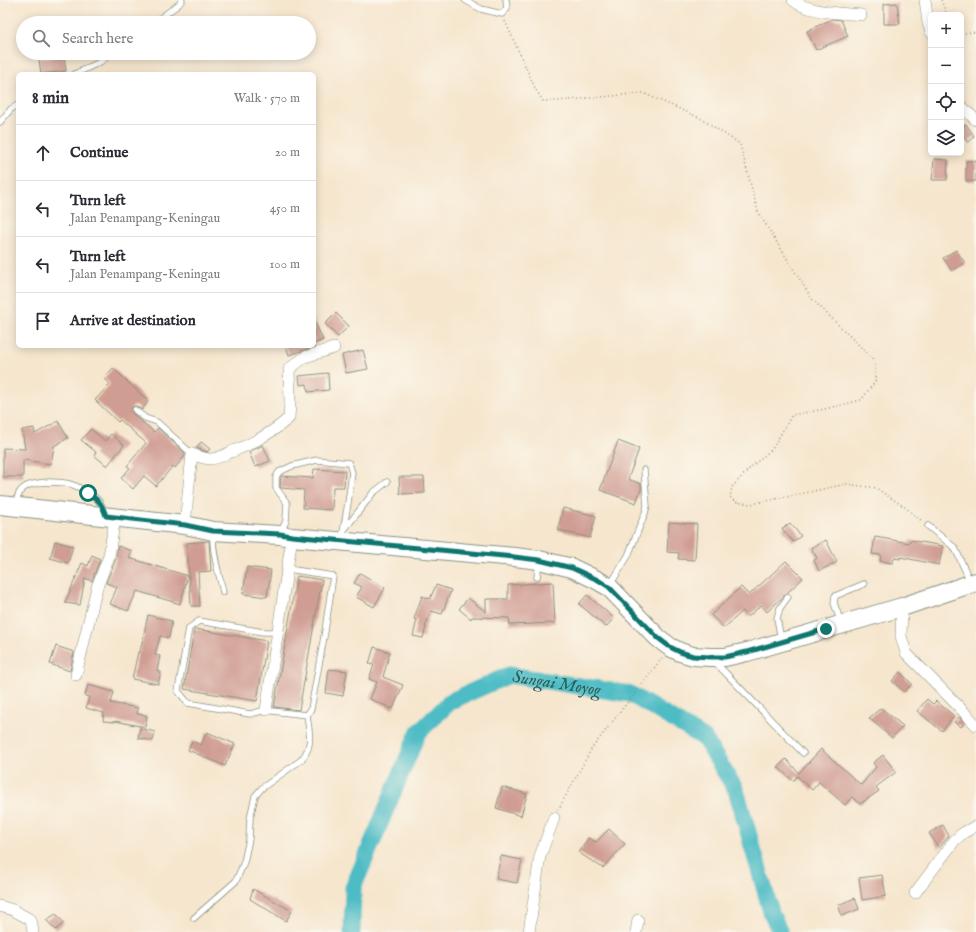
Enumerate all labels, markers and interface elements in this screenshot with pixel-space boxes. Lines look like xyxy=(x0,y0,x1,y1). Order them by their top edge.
map controls xyxy=(928,12,964,156)
button: + xyxy=(928,12,964,48)
search box xyxy=(16,16,316,60)
icon: search xyxy=(30,27,52,49)
text: Search here xyxy=(62,29,133,48)
button: − xyxy=(928,48,964,84)
button: locate xyxy=(928,84,964,120)
text: 8 min xyxy=(32,88,69,109)
text: Walk · 570 m xyxy=(234,90,300,107)
button: layers xyxy=(928,120,964,156)
icon: ahead xyxy=(32,142,54,164)
text: Continue xyxy=(70,143,128,162)
text: 20 m xyxy=(275,144,300,161)
text: Turn left xyxy=(70,191,126,210)
icon: left xyxy=(32,198,54,220)
text: 450 m xyxy=(270,200,300,217)
text: Jalan Penampang-Keningau xyxy=(70,210,220,227)
text: Turn left xyxy=(70,247,126,266)
icon: left xyxy=(32,254,54,276)
text: 100 m xyxy=(270,256,300,273)
text: Jalan Penampang-Keningau xyxy=(70,266,220,283)
icon: arrive xyxy=(32,310,54,332)
text: Arrive at destination xyxy=(70,311,196,330)
route start xyxy=(79,484,97,502)
route end xyxy=(817,620,835,638)
water label: Sungai Moyog xyxy=(511,667,604,702)

